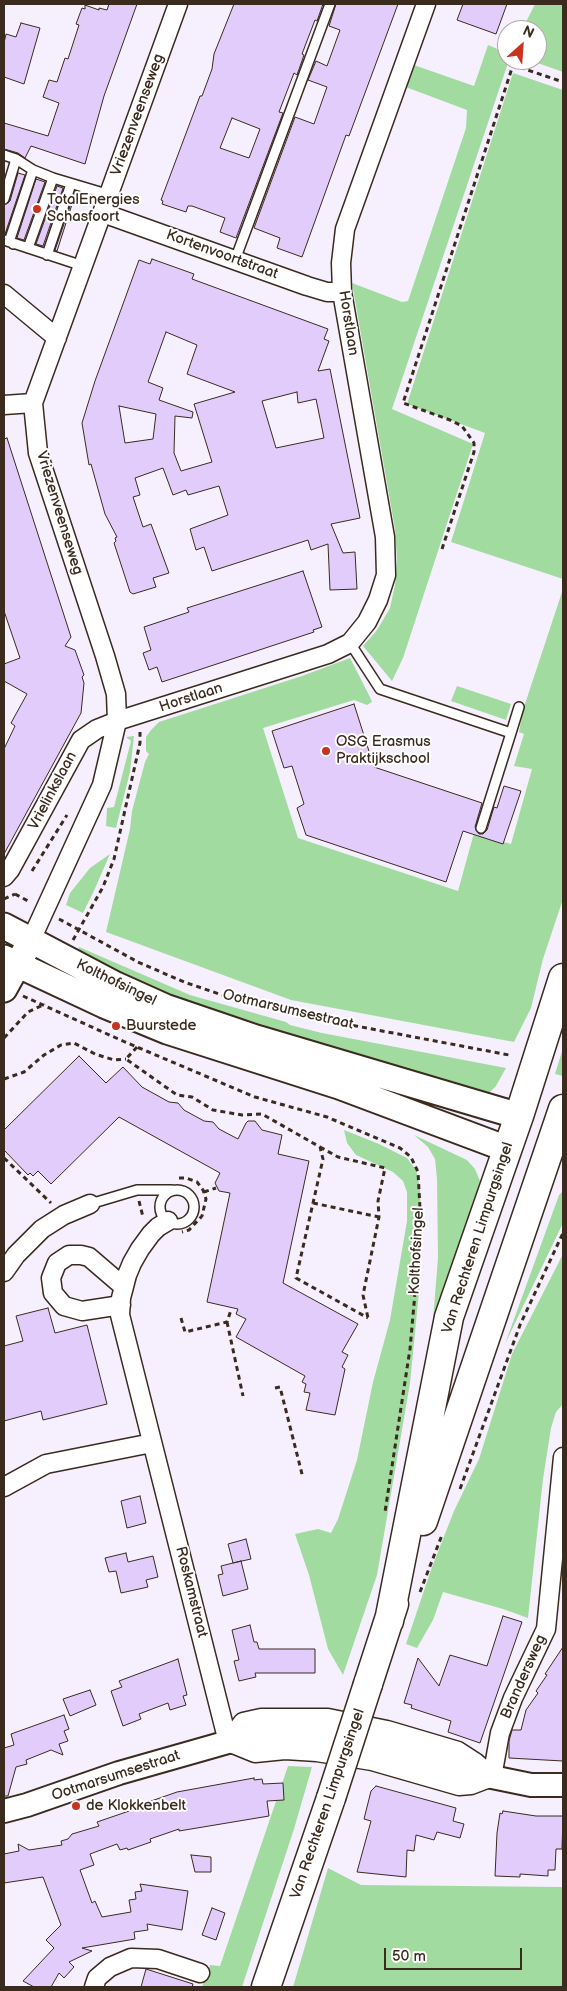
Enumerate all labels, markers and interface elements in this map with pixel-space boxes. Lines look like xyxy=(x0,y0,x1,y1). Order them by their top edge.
north arrow xyxy=(497,20,547,70)
text: N xyxy=(520,22,537,42)
street label: Vriezenveenseweg xyxy=(108,52,168,178)
place label: TotalEnergies Schasfoort xyxy=(47,191,140,226)
marker: TotalEnergies Schasfoort xyxy=(31,203,43,215)
street label: Kortenvoortstraat xyxy=(163,226,281,284)
street label: Horstlaan xyxy=(334,289,362,357)
street label: Vriezenveenseweg xyxy=(32,449,86,577)
street label: Horstlaan xyxy=(157,679,225,717)
place label: OSG Erasmus Praktijkschool xyxy=(336,733,431,768)
marker: OSG Erasmus Praktijkschool xyxy=(320,745,332,757)
street label: Vrielinkslaan xyxy=(25,749,81,833)
street label: Kolthofsingel xyxy=(73,956,159,1010)
street label: Ootmarsumsestraat xyxy=(221,986,355,1034)
place label: Buurstede xyxy=(126,1017,196,1035)
marker: Buurstede xyxy=(110,1020,122,1032)
street label: Van Rechteren Limpurgsingel xyxy=(439,1140,517,1336)
street label: Kolthofsingel xyxy=(406,1207,428,1295)
street label: Roskamstraat xyxy=(171,1545,211,1639)
street label: Brandersweg xyxy=(497,1632,551,1722)
street label: Van Rechteren Limpurgsingel xyxy=(287,1706,369,1902)
street label: Ootmarsumsestraat xyxy=(50,1747,182,1805)
place label: de Klokkenbelt xyxy=(86,1797,186,1815)
marker: de Klokkenbelt xyxy=(70,1800,82,1812)
scale bar xyxy=(387,1938,524,1970)
text: 50 m xyxy=(392,1947,426,1966)

